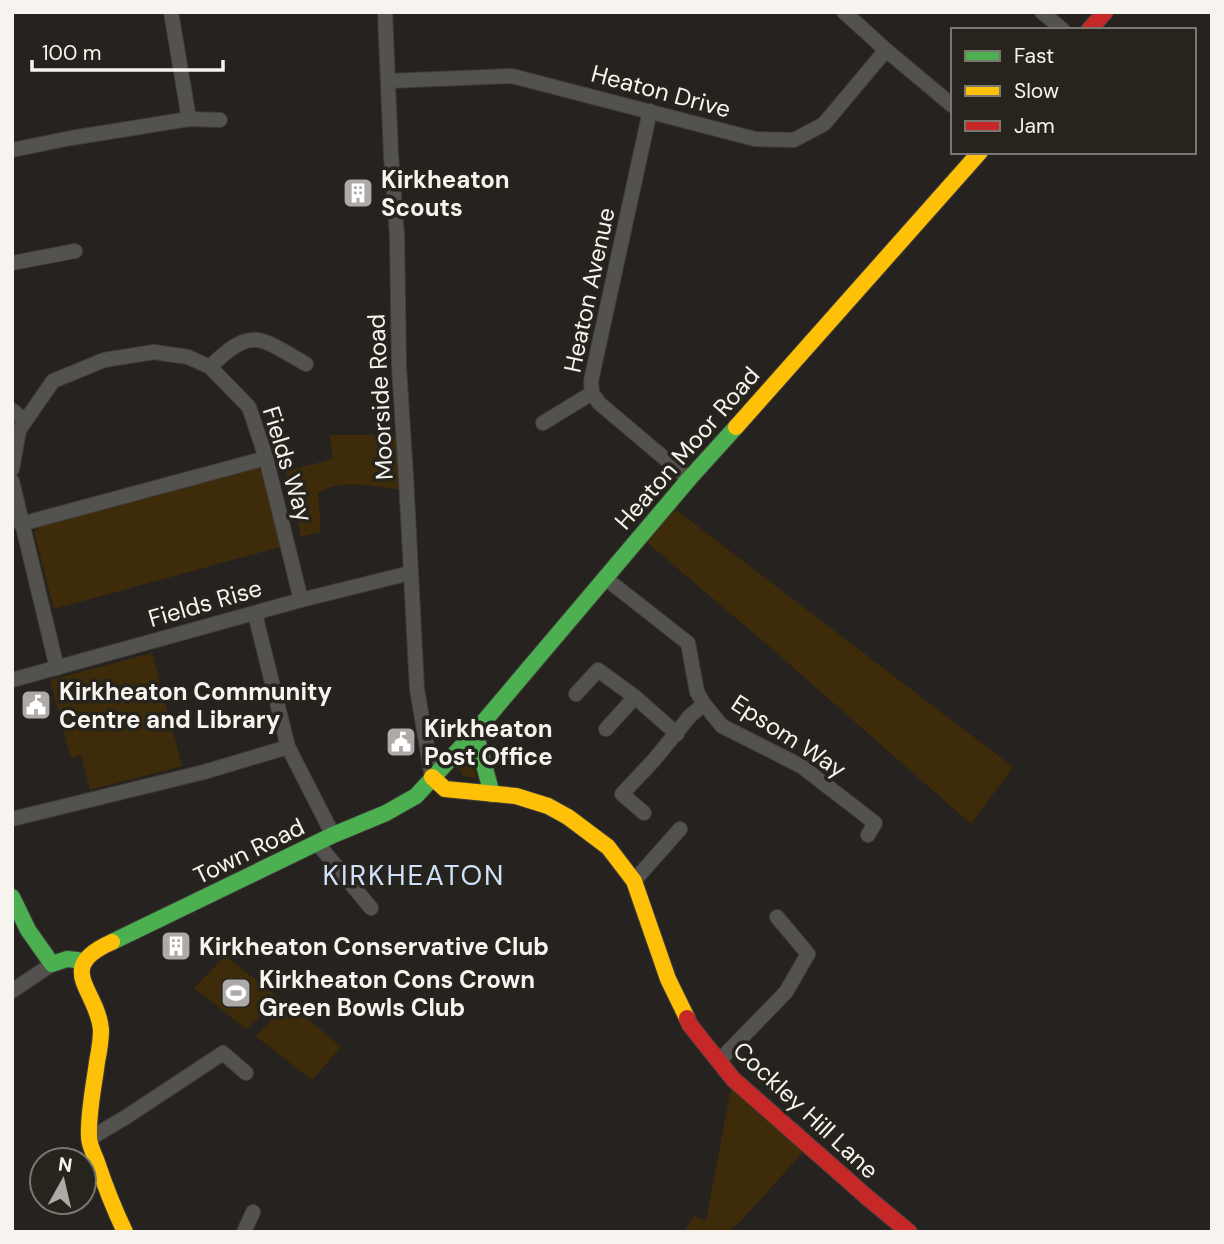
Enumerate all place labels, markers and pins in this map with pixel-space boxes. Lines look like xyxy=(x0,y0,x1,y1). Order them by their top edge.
place label: Kirkheaton Scouts xyxy=(381,164,510,223)
building icon: Kirkheaton Scouts xyxy=(341,176,375,210)
place label: Kirkheaton Community Centre and Library xyxy=(59,676,332,735)
public building icon: Kirkheaton Community Centre and Library xyxy=(19,688,53,722)
place label: Kirkheaton Post Office xyxy=(424,713,553,772)
public building icon: Kirkheaton Post Office xyxy=(384,725,418,759)
building icon: Kirkheaton Conservative Club xyxy=(159,929,193,963)
place label: Kirkheaton Conservative Club xyxy=(199,931,549,962)
place label: Kirkheaton Cons Crown Green Bowls Club xyxy=(259,964,535,1023)
sports icon: Kirkheaton Cons Crown Green Bowls Club xyxy=(219,976,253,1010)

